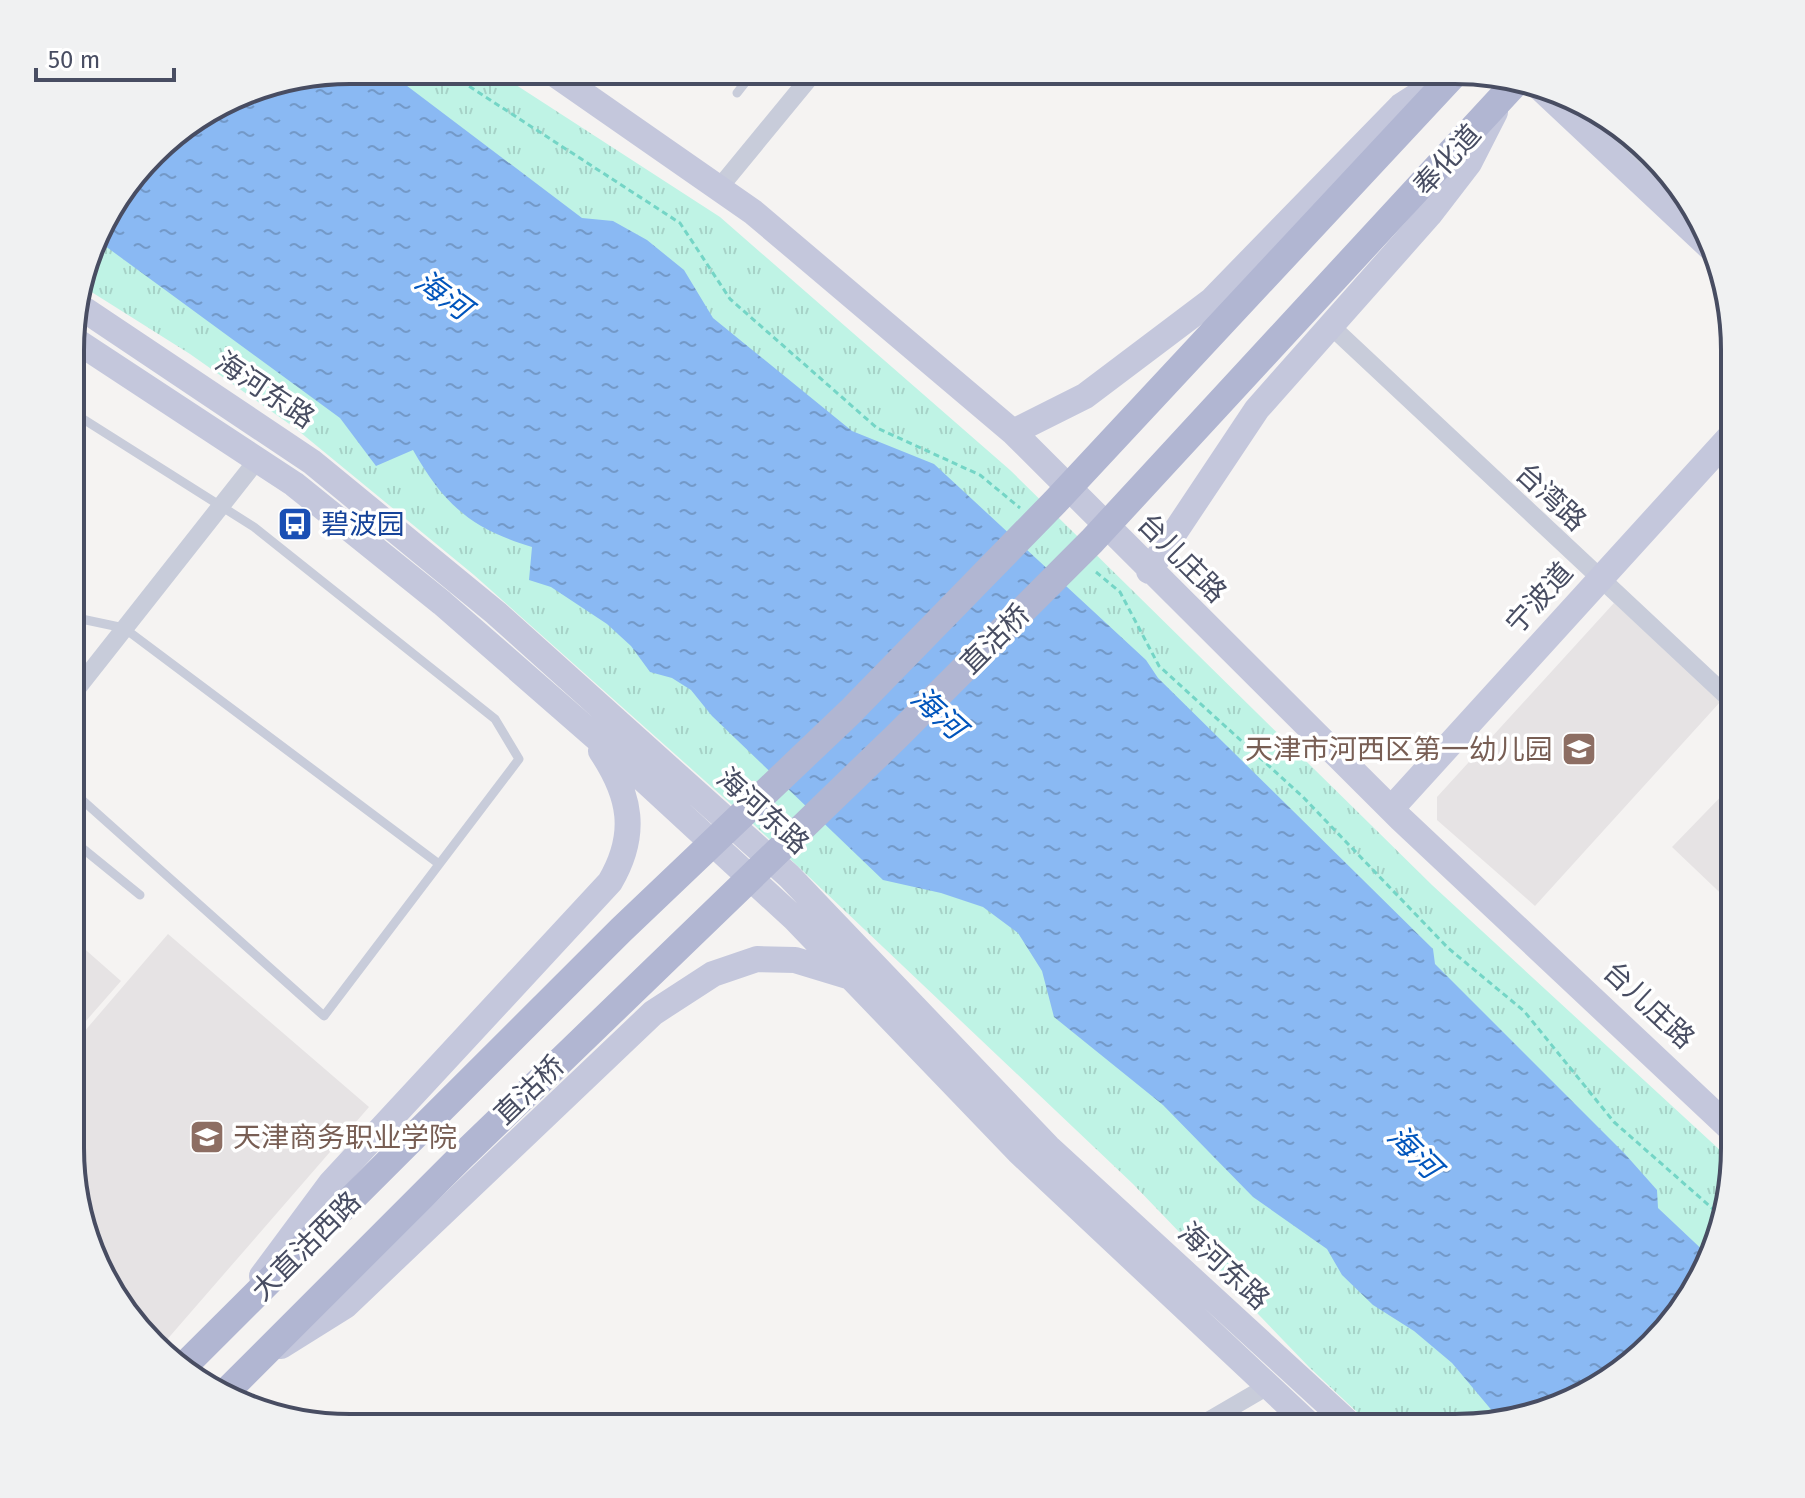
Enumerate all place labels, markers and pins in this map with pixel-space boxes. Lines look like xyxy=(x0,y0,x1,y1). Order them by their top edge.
bus stop icon: 碧波园 xyxy=(276,505,314,543)
place label: 碧波园 xyxy=(321,508,405,541)
school or university icon: 天津市河西区第一幼儿园 xyxy=(1560,730,1598,768)
place label: 天津市河西区第一幼儿园 xyxy=(1245,733,1553,766)
school or university icon: 天津商务职业学院 xyxy=(188,1118,226,1156)
place label: 天津商务职业学院 xyxy=(233,1121,457,1154)

